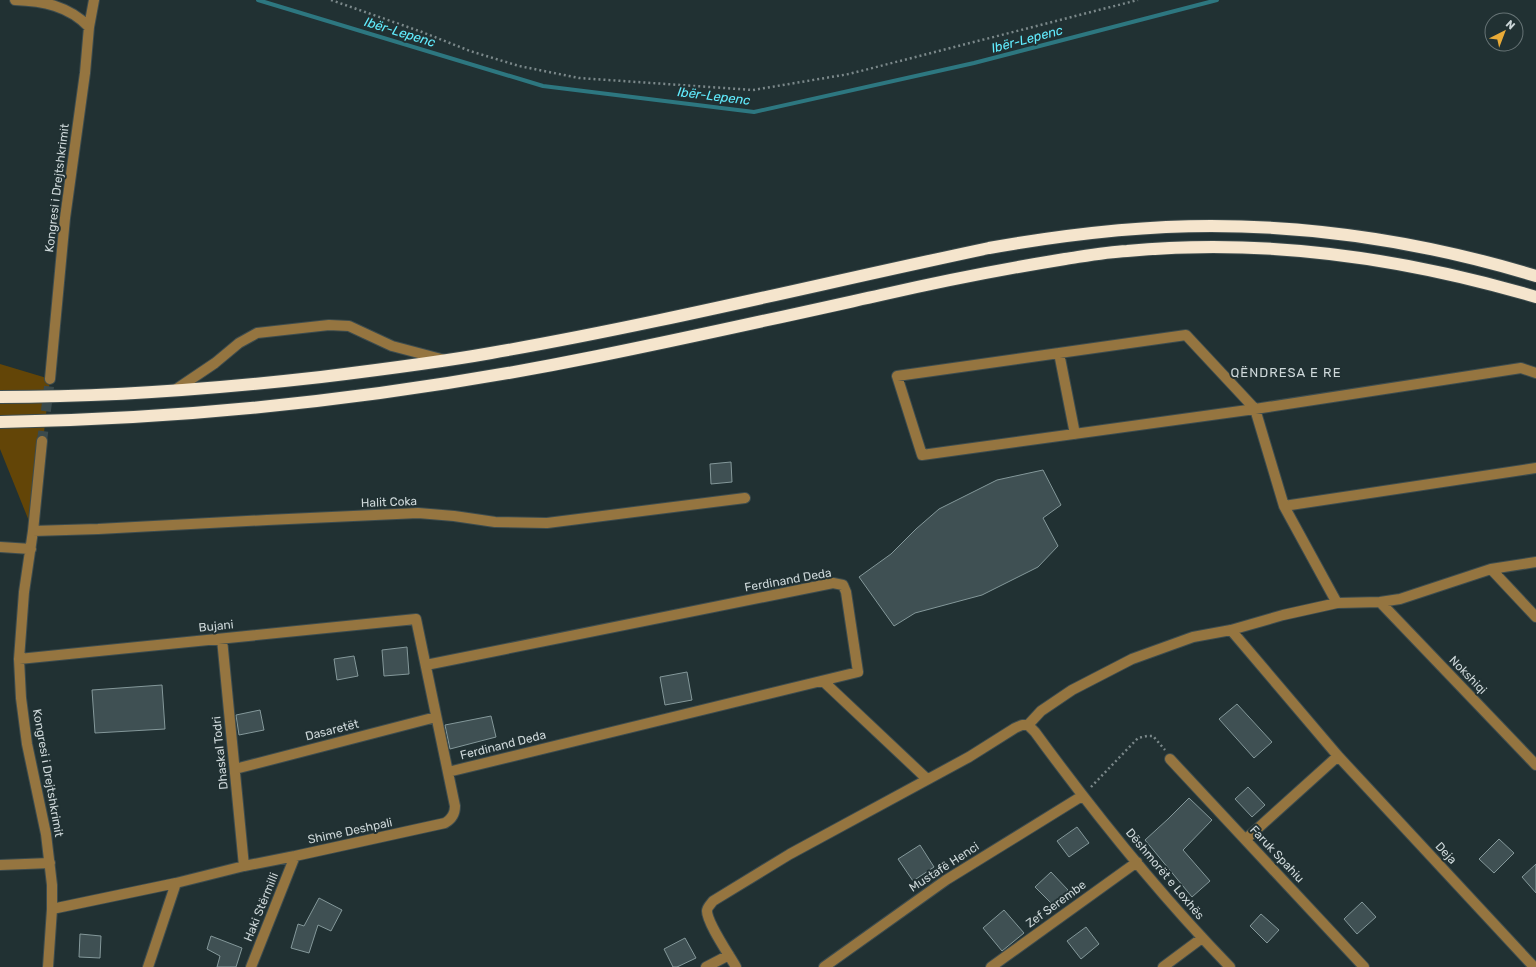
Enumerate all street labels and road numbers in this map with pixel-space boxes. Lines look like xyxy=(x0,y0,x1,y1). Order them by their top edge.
street label: Kongresi i Drejtshkrimit xyxy=(42,122,72,253)
street label: Halit Coka xyxy=(361,494,417,510)
street label: Ferdinand Deda xyxy=(743,565,833,595)
street label: Bujani xyxy=(198,617,234,635)
street label: Nokshiqi xyxy=(1446,653,1490,697)
street label: Kongresi i Drejtshkrimit xyxy=(30,708,66,838)
street label: Dhaskal Todri xyxy=(209,715,231,790)
street label: Dasaretët xyxy=(304,717,361,743)
street label: Ferdinand Deda xyxy=(459,728,547,762)
street label: Shime Deshpali xyxy=(306,815,394,847)
street label: Faruk Spahiu xyxy=(1247,823,1307,885)
street label: Dëshmorët e Loxhës xyxy=(1123,826,1207,922)
street label: Mustafë Henci xyxy=(906,839,982,895)
street label: Deja xyxy=(1432,839,1460,867)
street label: Haki Stërmilli xyxy=(241,870,281,943)
street label: Zef Serembe xyxy=(1023,877,1089,930)

